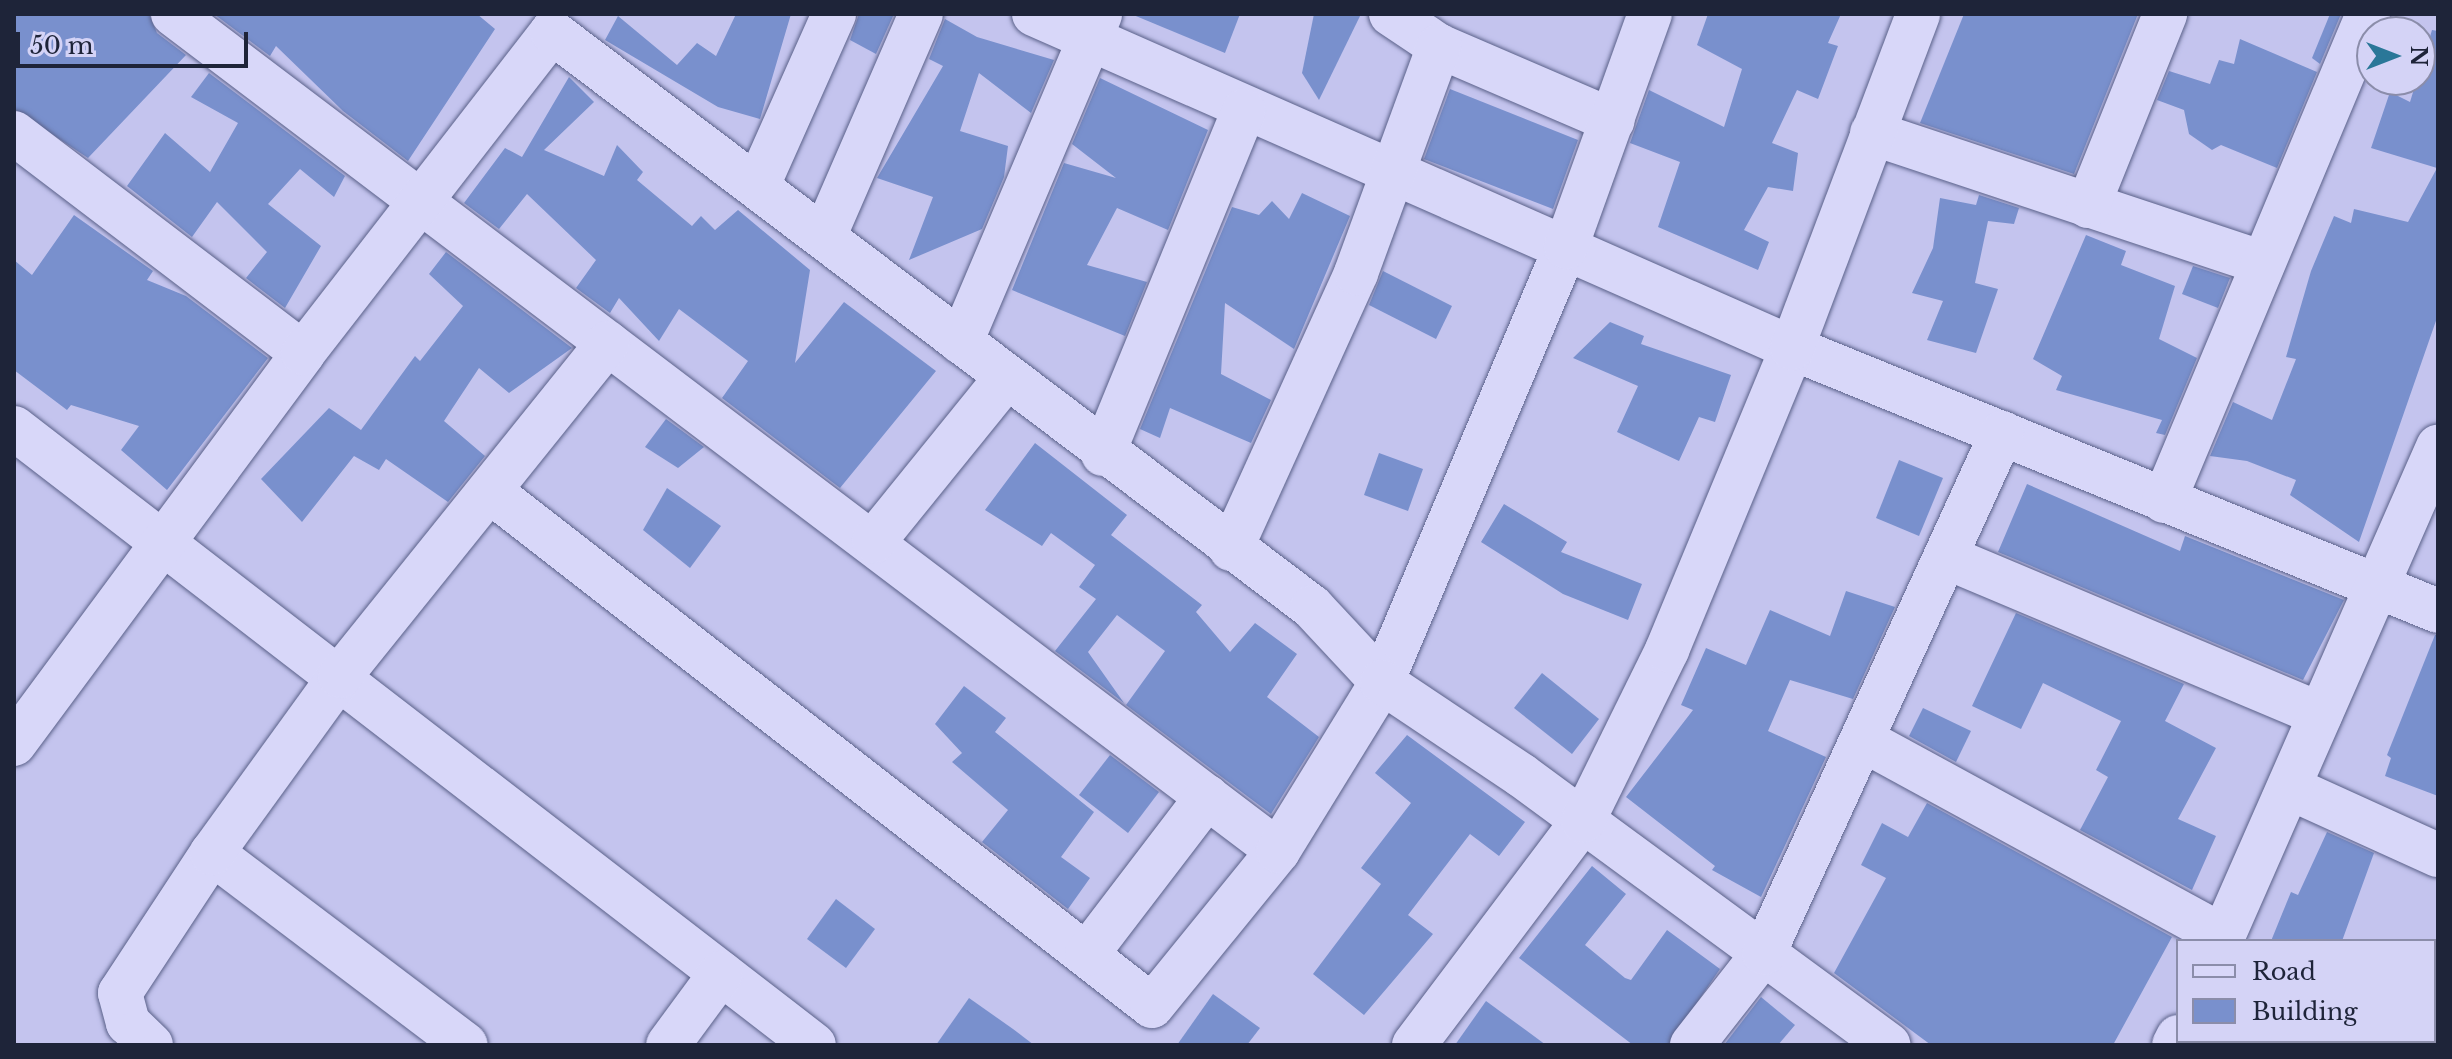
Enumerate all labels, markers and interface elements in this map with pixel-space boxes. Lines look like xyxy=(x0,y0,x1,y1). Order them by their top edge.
scale bar xyxy=(20,16,252,66)
north arrow xyxy=(2356,16,2436,96)
text: 50 m xyxy=(30,31,93,60)
text: N xyxy=(2405,46,2432,66)
legend xyxy=(2176,939,2436,1043)
text: Road xyxy=(2252,957,2316,986)
text: Building xyxy=(2252,997,2358,1026)

